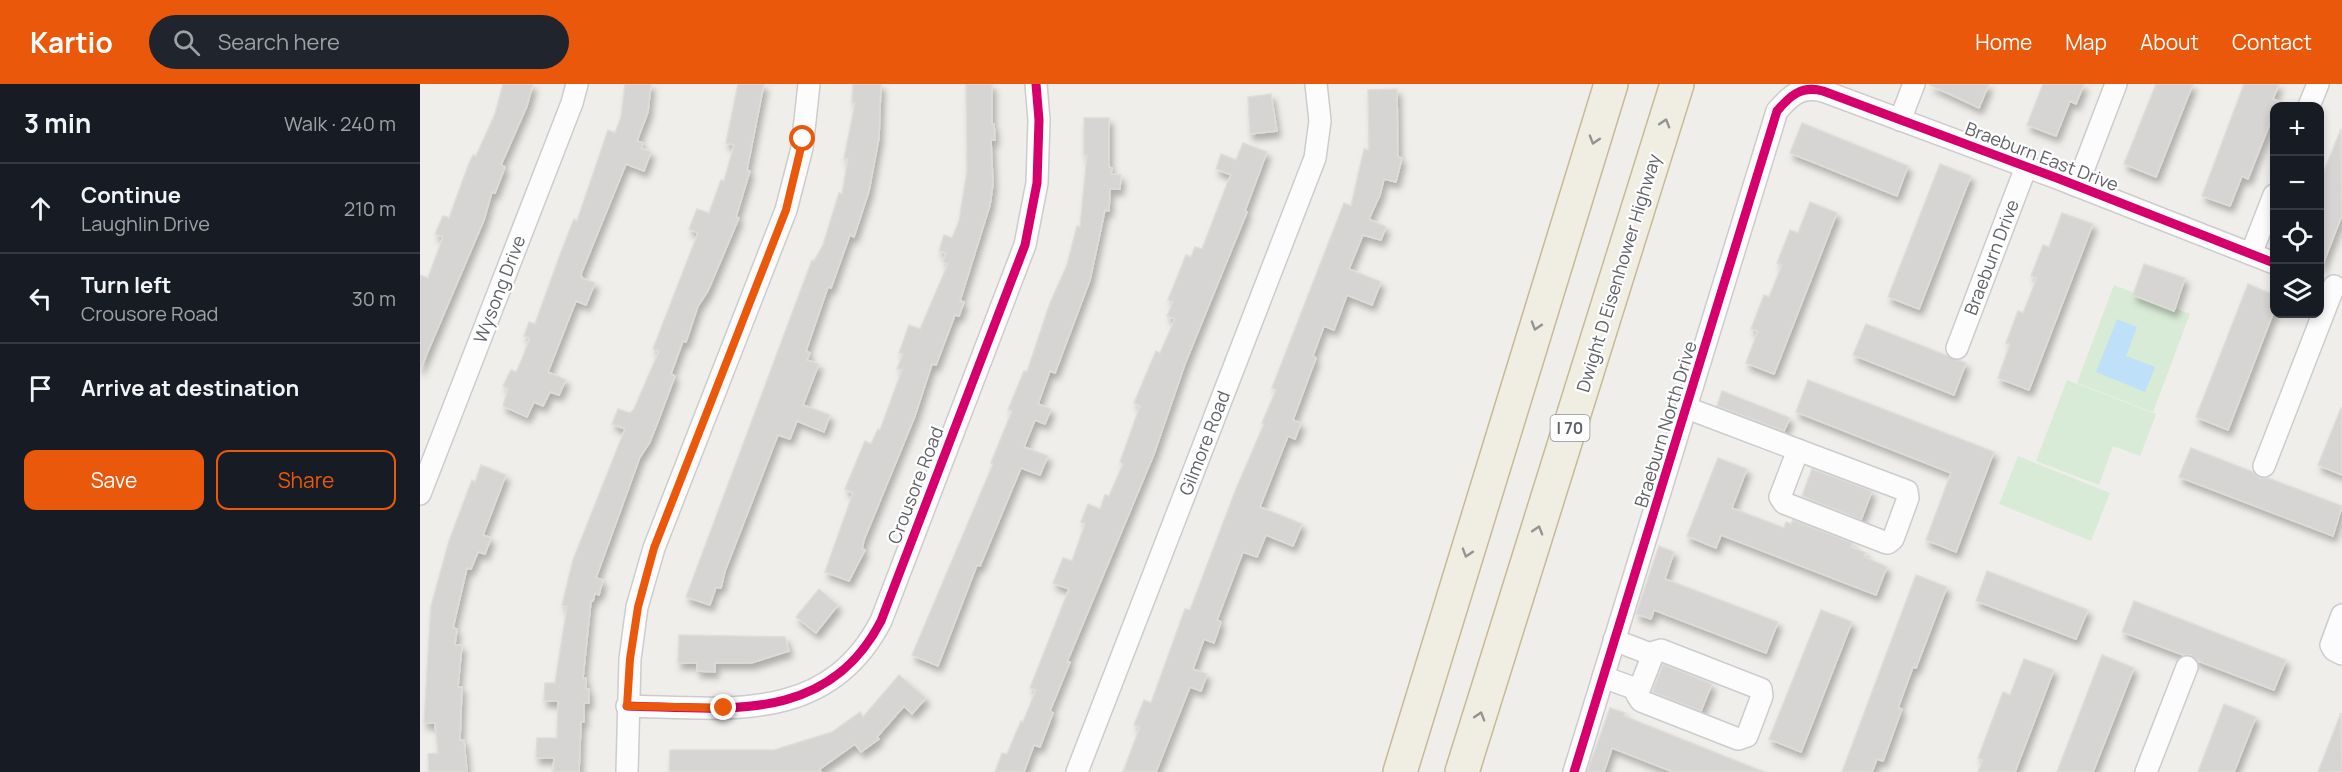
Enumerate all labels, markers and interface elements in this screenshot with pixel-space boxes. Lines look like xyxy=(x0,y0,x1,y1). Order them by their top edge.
search box xyxy=(149,15,569,69)
text: Kartio xyxy=(30,23,113,61)
icon: search xyxy=(170,26,203,59)
text: Search here xyxy=(218,27,340,57)
text: Home xyxy=(1975,28,2032,56)
text: Map xyxy=(2065,28,2107,56)
text: About xyxy=(2140,28,2199,56)
text: Contact xyxy=(2232,28,2312,56)
map controls xyxy=(2270,102,2324,318)
button: + xyxy=(2270,102,2324,156)
text: 3 min xyxy=(24,105,91,141)
text: Walk · 240 m xyxy=(284,110,396,137)
street label: Braeburn East Drive xyxy=(1962,116,2122,196)
one-way arrow xyxy=(1657,118,1670,129)
route start xyxy=(789,125,815,151)
one-way arrow xyxy=(1589,134,1601,145)
street label: Dwight D Eisenhower Highway xyxy=(1570,150,1666,395)
button: − xyxy=(2270,156,2324,210)
text: Continue xyxy=(81,180,181,210)
icon: ahead xyxy=(24,192,57,225)
text: 210 m xyxy=(344,195,396,222)
street label: Braeburn Drive xyxy=(1958,196,2024,318)
text: Laughlin Drive xyxy=(81,210,210,237)
button: locate xyxy=(2270,210,2324,264)
street label: Wysong Drive xyxy=(467,232,531,346)
button: layers xyxy=(2270,264,2324,318)
text: Turn left xyxy=(81,270,171,300)
icon: left xyxy=(24,282,57,315)
text: 30 m xyxy=(352,285,396,312)
text: Crousore Road xyxy=(81,300,218,327)
one-way arrow xyxy=(1531,320,1544,331)
street label: Braeburn North Drive xyxy=(1628,338,1702,510)
icon: arrive xyxy=(24,372,57,405)
text: Arrive at destination xyxy=(81,373,299,403)
street label: Gilmore Road xyxy=(1173,387,1235,499)
road number: I 70 xyxy=(1550,415,1590,441)
street label: Crousore Road xyxy=(882,423,948,547)
button: Save xyxy=(24,450,204,510)
button: Share xyxy=(216,450,396,510)
one-way arrow xyxy=(1531,525,1543,536)
one-way arrow xyxy=(1462,547,1474,558)
route end xyxy=(710,694,736,720)
one-way arrow xyxy=(1473,711,1485,722)

